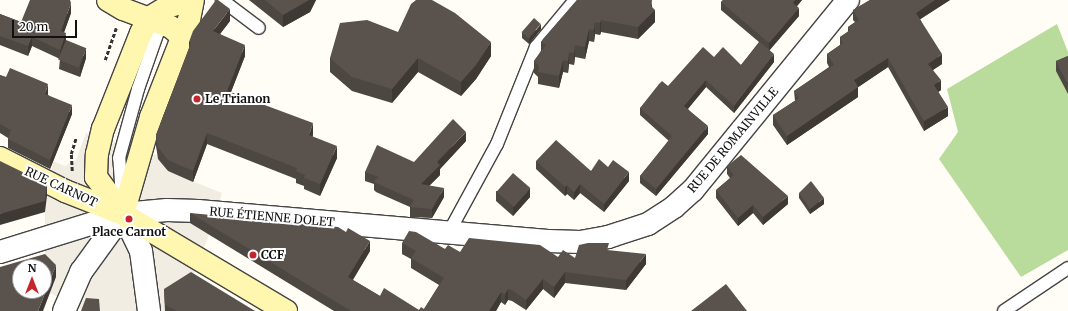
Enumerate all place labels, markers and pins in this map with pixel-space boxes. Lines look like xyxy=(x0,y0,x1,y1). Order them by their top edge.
place label: Le Trianon xyxy=(205,92,270,106)
marker: Le Trianon xyxy=(192,94,202,104)
marker: Place Carnot xyxy=(124,214,134,224)
place label: Place Carnot xyxy=(92,225,166,239)
place label: CCF xyxy=(261,248,284,262)
marker: CCF xyxy=(248,250,258,260)

